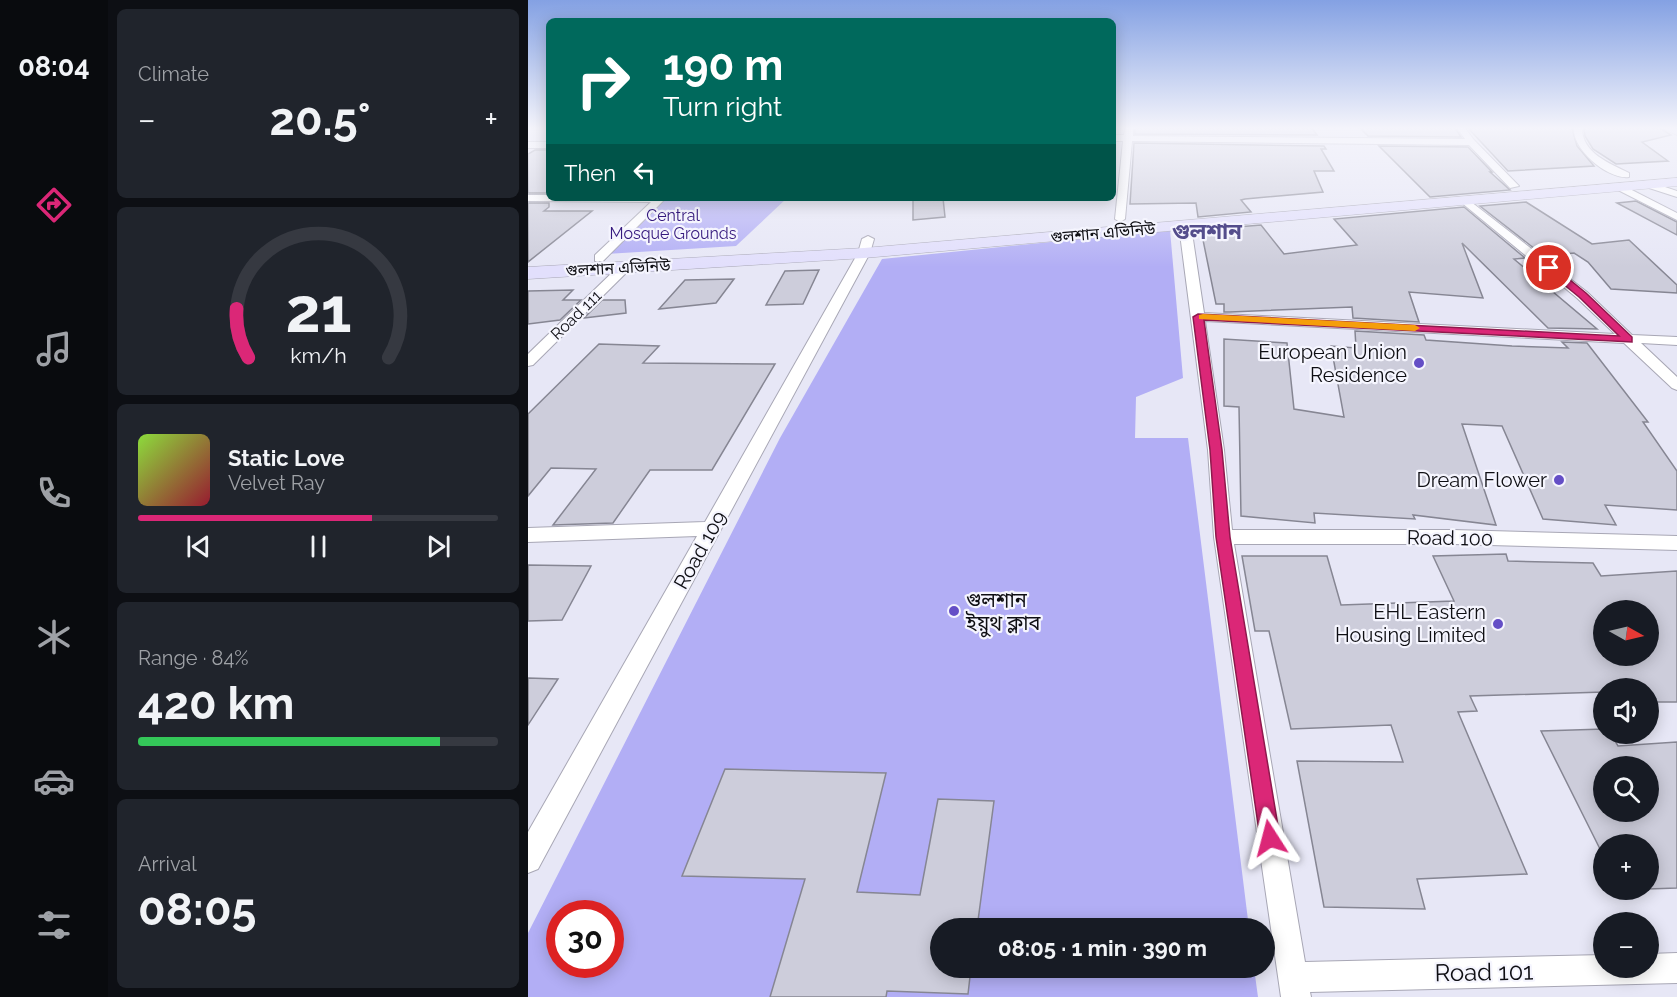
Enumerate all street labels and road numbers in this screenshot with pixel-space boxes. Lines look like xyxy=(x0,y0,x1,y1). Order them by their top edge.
street label: গুলশান এভিনিউ xyxy=(1050,219,1157,247)
street label: গুলশান এভিনিউ xyxy=(565,256,672,280)
street label: Road 111 xyxy=(547,286,605,344)
street label: Road 109 xyxy=(669,507,731,593)
street label: Road 100 xyxy=(1407,525,1493,551)
street label: Road 101 xyxy=(1434,957,1534,987)

